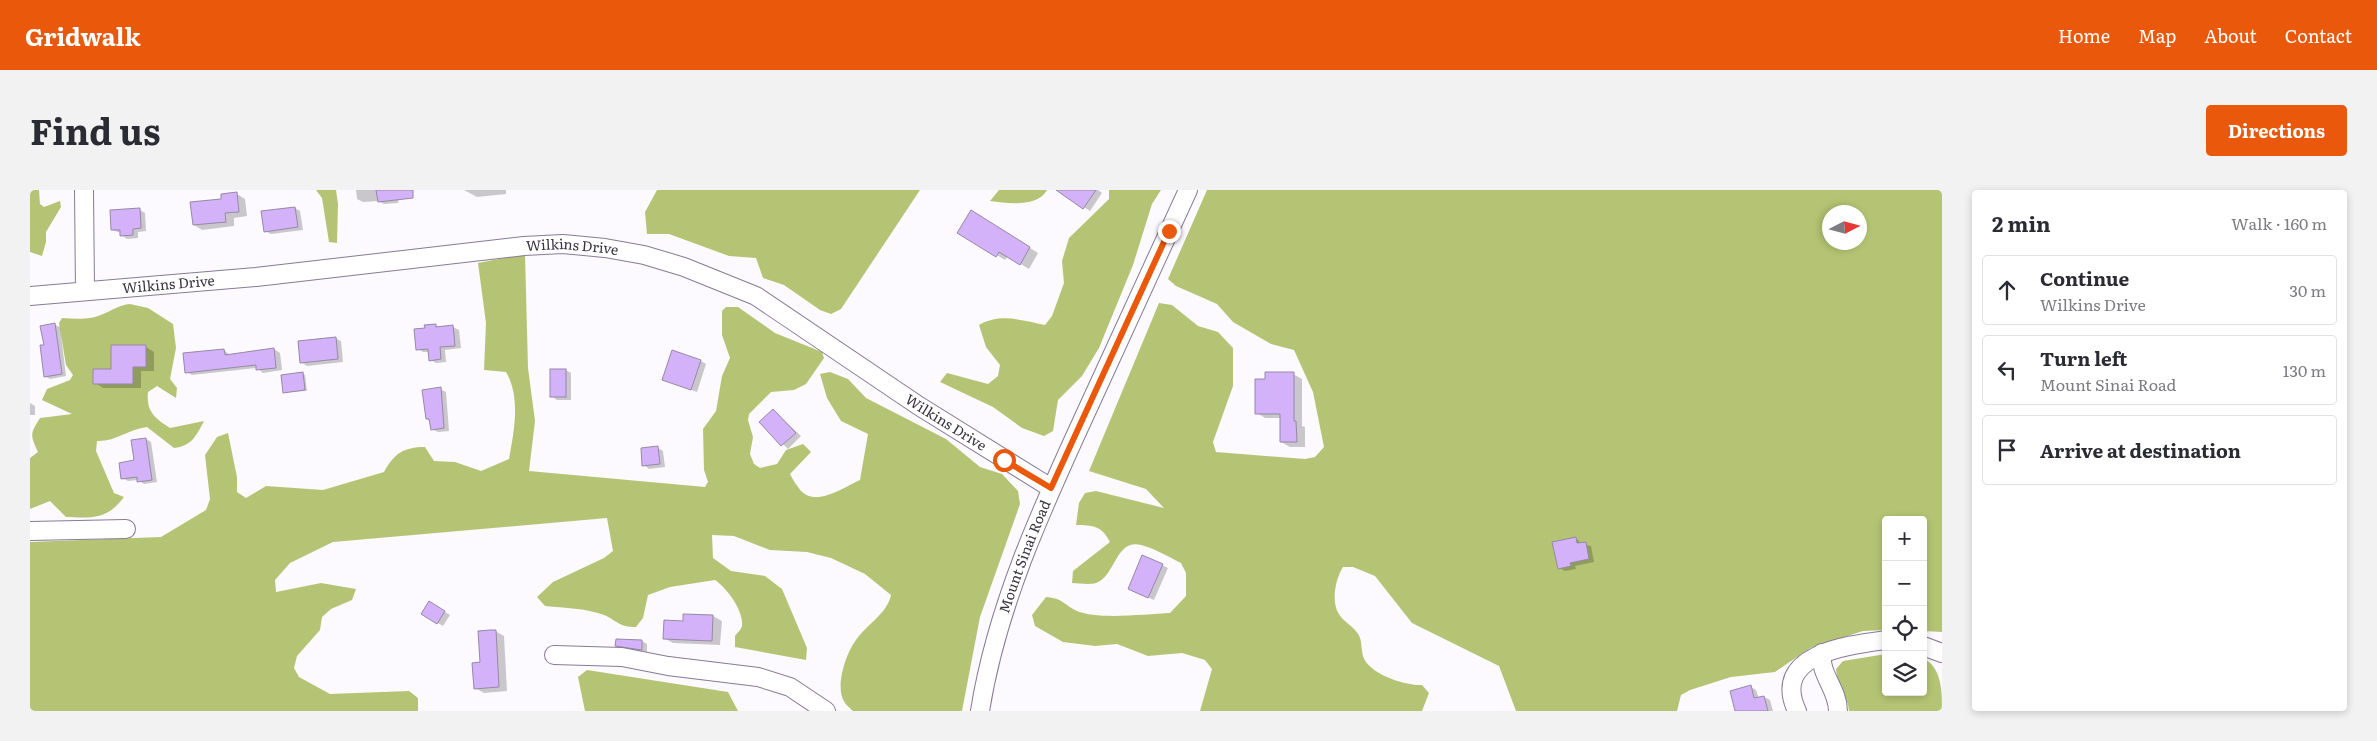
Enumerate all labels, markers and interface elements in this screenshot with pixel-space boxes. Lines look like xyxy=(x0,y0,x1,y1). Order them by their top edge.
text: Gridwalk xyxy=(25,18,141,53)
text: Home xyxy=(2058,22,2110,49)
text: Map xyxy=(2138,22,2176,49)
text: About xyxy=(2204,22,2257,49)
text: Contact xyxy=(2285,22,2352,49)
text: Find us xyxy=(30,104,160,156)
button: Directions xyxy=(2206,105,2347,156)
north arrow xyxy=(1822,205,1867,250)
text: 2 min xyxy=(1992,207,2051,238)
text: Walk · 160 m xyxy=(2231,211,2327,235)
route end xyxy=(1158,220,1181,243)
street label: Wilkins Drive xyxy=(525,233,620,259)
text: Continue xyxy=(2040,264,2129,292)
street label: Wilkins Drive xyxy=(121,270,215,297)
icon: ahead xyxy=(1993,276,2021,304)
text: 30 m xyxy=(2289,278,2326,302)
text: Wilkins Drive xyxy=(2040,292,2146,316)
text: Turn left xyxy=(2040,344,2127,372)
icon: left xyxy=(1993,356,2021,384)
text: 130 m xyxy=(2283,358,2326,382)
text: Mount Sinai Road xyxy=(2040,372,2176,396)
street label: Wilkins Drive xyxy=(902,389,991,455)
icon: arrive xyxy=(1993,436,2021,464)
text: Arrive at destination xyxy=(2040,436,2241,464)
route start xyxy=(993,449,1016,472)
street label: Mount Sinai Road xyxy=(993,496,1055,615)
map controls xyxy=(1882,516,1927,696)
button: + xyxy=(1882,516,1927,561)
button: − xyxy=(1882,561,1927,606)
button: locate xyxy=(1882,606,1927,651)
button: layers xyxy=(1882,651,1927,696)

